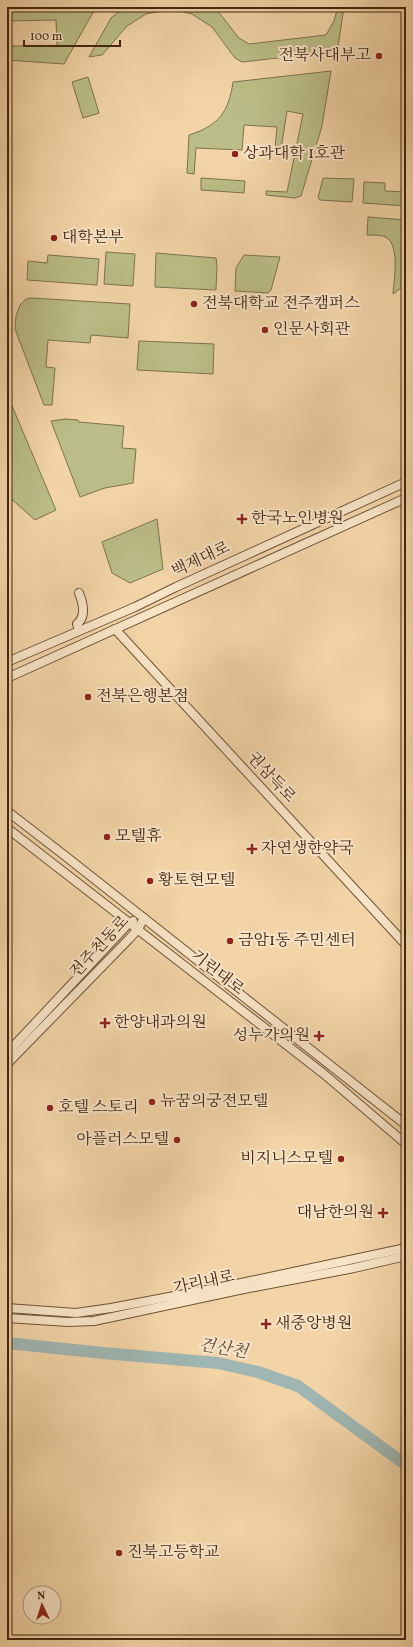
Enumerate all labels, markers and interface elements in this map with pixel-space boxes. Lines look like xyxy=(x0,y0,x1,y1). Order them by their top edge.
scale bar xyxy=(24,22,120,48)
text: 100 m xyxy=(30,29,63,45)
place label: 전북사대부고 xyxy=(278,45,372,67)
marker: 전북사대부고 xyxy=(374,51,384,61)
place label: 상과대학 1호관 xyxy=(243,143,346,165)
marker: 상과대학 1호관 xyxy=(230,149,240,159)
place label: 대학본부 xyxy=(62,227,124,249)
marker: 대학본부 xyxy=(49,233,59,243)
place label: 전북대학교 전주캠퍼스 xyxy=(202,293,360,315)
marker: 전북대학교 전주캠퍼스 xyxy=(189,299,199,309)
place label: 인문사회관 xyxy=(273,319,351,341)
marker: 인문사회관 xyxy=(260,325,270,335)
place label: 한국노인병원 xyxy=(251,508,344,530)
marker: 한국노인병원 xyxy=(236,513,248,525)
street label: 백제대로 xyxy=(168,537,234,583)
place label: 전북은행본점 xyxy=(96,686,189,708)
marker: 전북은행본점 xyxy=(83,692,93,702)
street label: 권삼득로 xyxy=(242,748,300,809)
place label: 모텔휴 xyxy=(115,826,162,848)
marker: 모텔휴 xyxy=(102,832,112,842)
place label: 자연생한약국 xyxy=(261,838,354,860)
marker: 자연생한약국 xyxy=(246,843,258,855)
place label: 황토현모텔 xyxy=(158,870,235,892)
marker: 황토현모텔 xyxy=(145,876,155,886)
street label: 전주천동로 xyxy=(66,911,135,983)
place label: 금암1동 주민센터 xyxy=(238,930,356,952)
marker: 금암1동 주민센터 xyxy=(225,936,235,946)
street label: 기린대로 xyxy=(186,945,249,1001)
place label: 한양내과의원 xyxy=(114,1012,207,1034)
marker: 한양내과의원 xyxy=(99,1017,111,1029)
place label: 성누가의원 xyxy=(233,1025,310,1047)
marker: 성누가의원 xyxy=(313,1030,325,1042)
place label: 뉴꿈의궁전모텔 xyxy=(160,1091,268,1113)
place label: 호텔 스토리 xyxy=(58,1097,138,1119)
marker: 뉴꿈의궁전모텔 xyxy=(147,1097,157,1107)
marker: 호텔 스토리 xyxy=(45,1103,55,1113)
place label: 아플러스모텔 xyxy=(76,1129,169,1151)
marker: 아플러스모텔 xyxy=(172,1135,182,1145)
place label: 비지니스모텔 xyxy=(240,1148,333,1170)
marker: 비지니스모텔 xyxy=(336,1154,346,1164)
place label: 대남한의원 xyxy=(297,1202,374,1224)
marker: 대남한의원 xyxy=(377,1207,389,1219)
street label: 가리내로 xyxy=(171,1266,237,1300)
place label: 새중앙병원 xyxy=(275,1313,352,1335)
marker: 새중앙병원 xyxy=(260,1318,272,1330)
water label: 건산천 xyxy=(197,1334,251,1364)
place label: 진북고등학교 xyxy=(127,1542,220,1564)
marker: 진북고등학교 xyxy=(114,1548,124,1558)
north arrow xyxy=(22,1585,62,1625)
text: N xyxy=(37,1589,46,1604)

